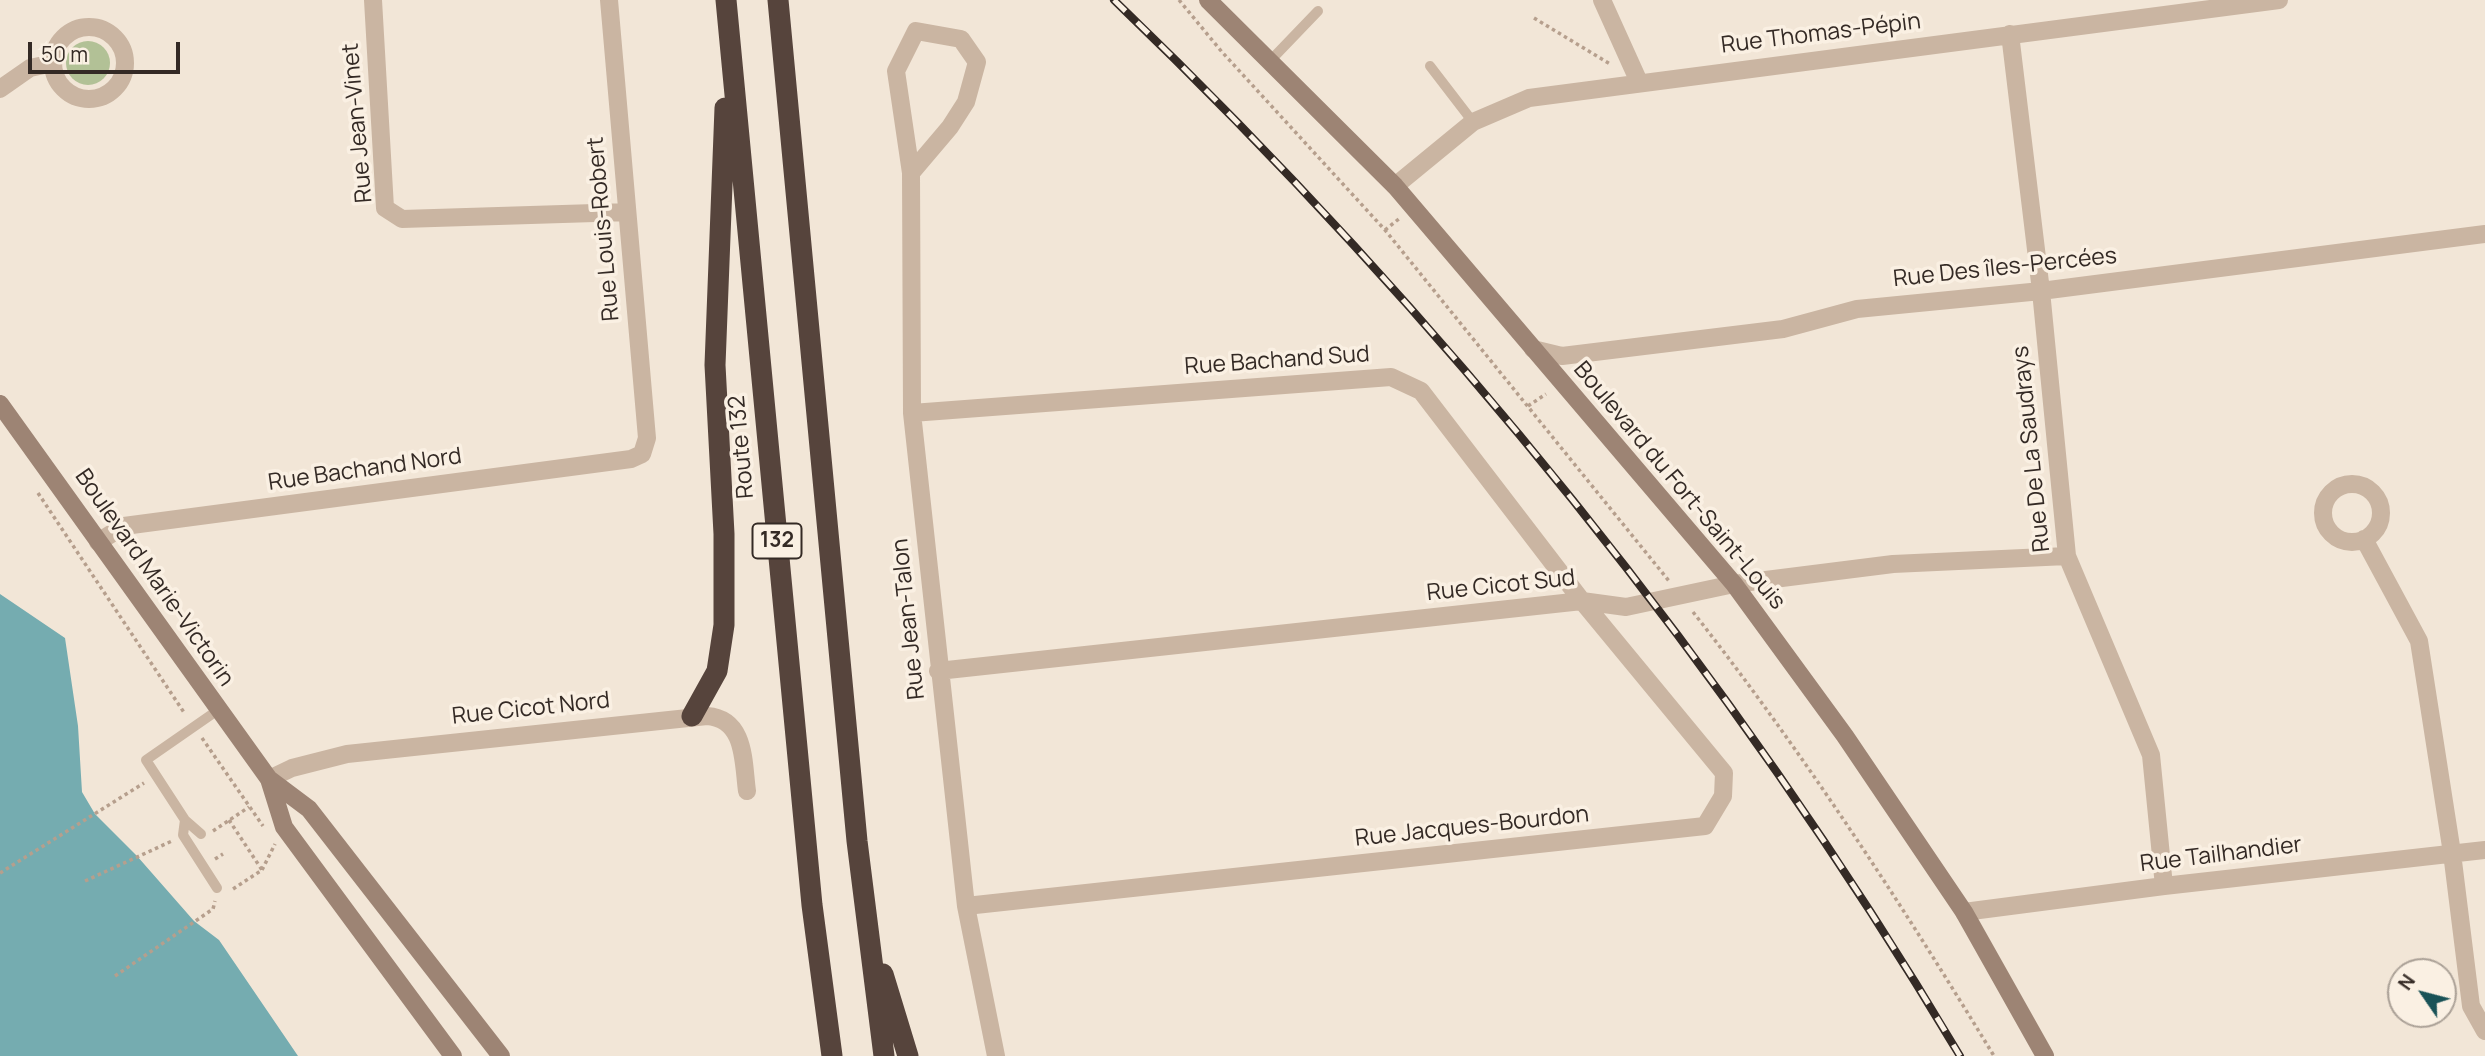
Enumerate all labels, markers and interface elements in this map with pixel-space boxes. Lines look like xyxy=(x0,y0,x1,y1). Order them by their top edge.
street label: Rue Thomas-Pépin xyxy=(1720,8,1922,60)
scale bar xyxy=(32,28,184,72)
text: 50 m xyxy=(41,40,88,68)
street label: Rue Jean-Vinet xyxy=(337,42,379,204)
street label: Rue Louis-Robert xyxy=(582,136,626,322)
street label: Rue Des îles-Percées xyxy=(1892,243,2118,293)
street label: Rue Bachand Sud xyxy=(1183,341,1371,381)
street label: Rue De La Saudrays xyxy=(2007,345,2057,553)
street label: Boulevard du Fort-Saint-Louis xyxy=(1567,356,1791,616)
street label: Route 132 xyxy=(724,394,760,500)
street label: Rue Bachand Nord xyxy=(266,443,464,497)
street label: Boulevard Marie-Victorin xyxy=(68,464,240,692)
road number: 132 xyxy=(752,524,802,558)
street label: Rue Jean-Talon xyxy=(887,537,931,701)
street label: Rue Cicot Sud xyxy=(1425,564,1577,608)
street label: Rue Cicot Nord xyxy=(451,687,611,731)
street label: Rue Jacques-Bourdon xyxy=(1354,801,1590,853)
street label: Rue Tailhandier xyxy=(2139,831,2303,879)
north arrow xyxy=(2387,958,2457,1028)
text: N xyxy=(2392,969,2421,995)

